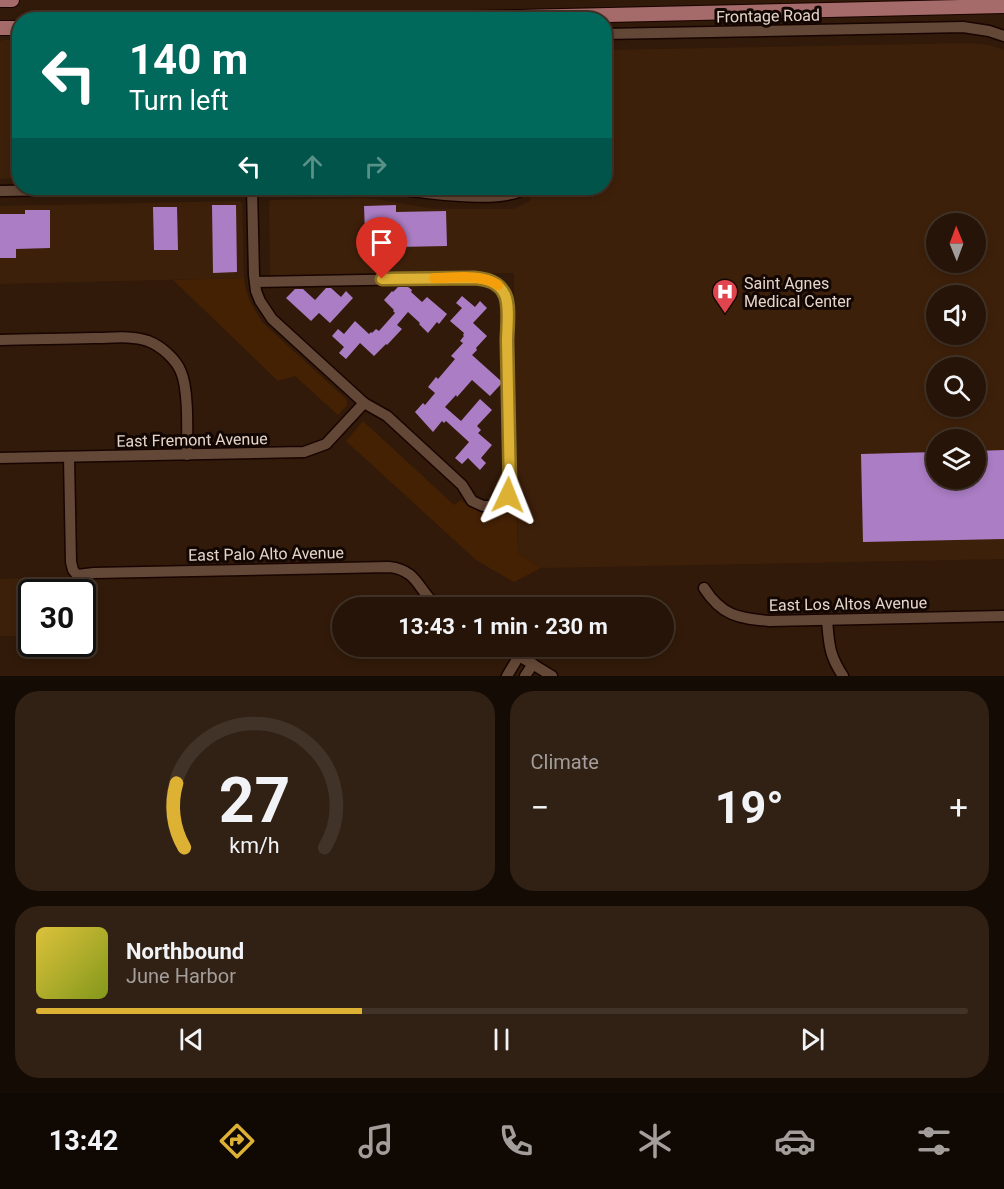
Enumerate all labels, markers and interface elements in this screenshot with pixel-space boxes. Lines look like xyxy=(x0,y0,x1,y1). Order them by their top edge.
street label: Frontage Road xyxy=(716,6,820,26)
text: 140 m xyxy=(129,35,248,84)
icon: left xyxy=(30,36,108,114)
text: Turn left xyxy=(129,85,229,117)
icon: left xyxy=(233,150,266,183)
icon: ahead xyxy=(296,150,329,183)
icon: right xyxy=(359,150,392,183)
north arrow xyxy=(926,213,986,273)
map controls xyxy=(926,213,986,489)
pin xyxy=(356,217,407,279)
icon: arrive xyxy=(365,226,398,259)
place label: Saint Agnes Medical Center xyxy=(744,274,852,311)
hospital icon: Saint Agnes Medical Center xyxy=(710,277,740,315)
button: sound xyxy=(926,285,986,345)
button: search xyxy=(926,357,986,417)
street label: East Fremont Avenue xyxy=(116,429,268,451)
button: layers xyxy=(926,429,986,489)
position arrow xyxy=(476,463,540,527)
street label: East Palo Alto Avenue xyxy=(188,543,344,565)
speed limit sign: 30 xyxy=(18,579,96,657)
street label: East Los Altos Avenue xyxy=(769,593,927,615)
text: 13:43 · 1 min · 230 m xyxy=(398,614,608,639)
text: Climate xyxy=(531,750,599,774)
text: 27 xyxy=(219,764,291,837)
text: 19° xyxy=(715,781,784,834)
text: − xyxy=(531,788,549,827)
text: + xyxy=(949,788,968,827)
text: km/h xyxy=(230,833,280,858)
text: Northbound xyxy=(126,939,244,964)
text: June Harbor xyxy=(126,964,236,988)
icon: previous xyxy=(175,1023,208,1056)
icon: pause xyxy=(485,1023,518,1056)
icon: next xyxy=(796,1023,829,1056)
icon: directions xyxy=(216,1120,258,1162)
icon: music xyxy=(355,1120,397,1162)
icon: phone xyxy=(495,1120,537,1162)
icon: climate xyxy=(634,1120,676,1162)
icon: car xyxy=(774,1120,816,1162)
icon: filters xyxy=(913,1120,955,1162)
text: 13:42 xyxy=(49,1125,118,1157)

